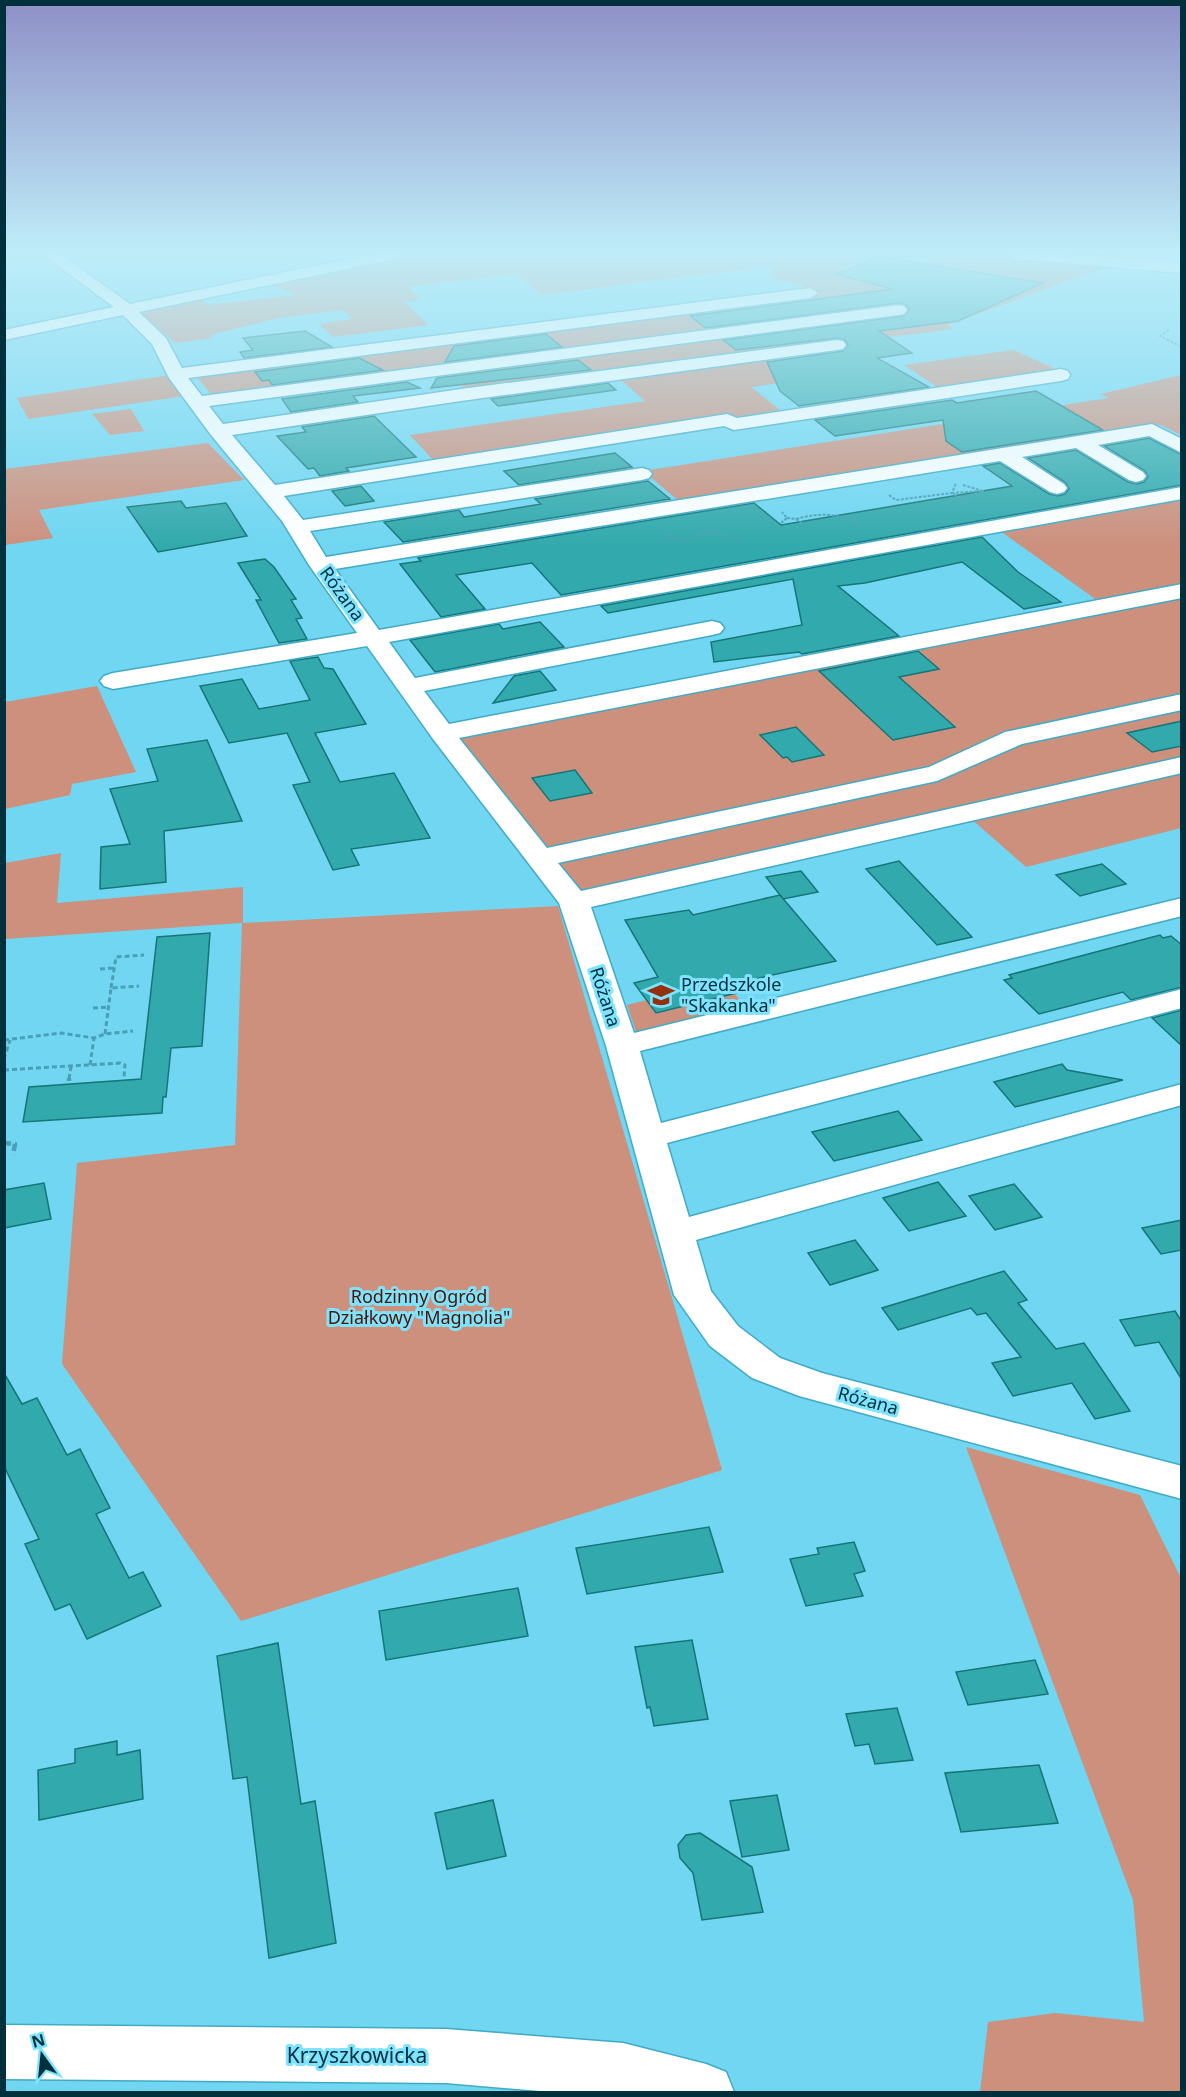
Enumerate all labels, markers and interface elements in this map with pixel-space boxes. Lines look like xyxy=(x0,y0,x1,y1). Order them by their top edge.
street label: Różana xyxy=(315,561,371,625)
street label: Różana xyxy=(585,964,627,1030)
place label: Przedszkole "Skakanka" xyxy=(681,972,781,1017)
school or university icon: Przedszkole "Skakanka" xyxy=(646,980,676,1010)
park label: Rodzinny Ogród Działkowy "Magnolia" xyxy=(328,1284,510,1329)
street label: Różana xyxy=(835,1380,901,1420)
north arrow xyxy=(12,2025,72,2085)
text: N xyxy=(29,2028,47,2053)
street label: Krzyszkowicka xyxy=(287,2041,427,2069)

